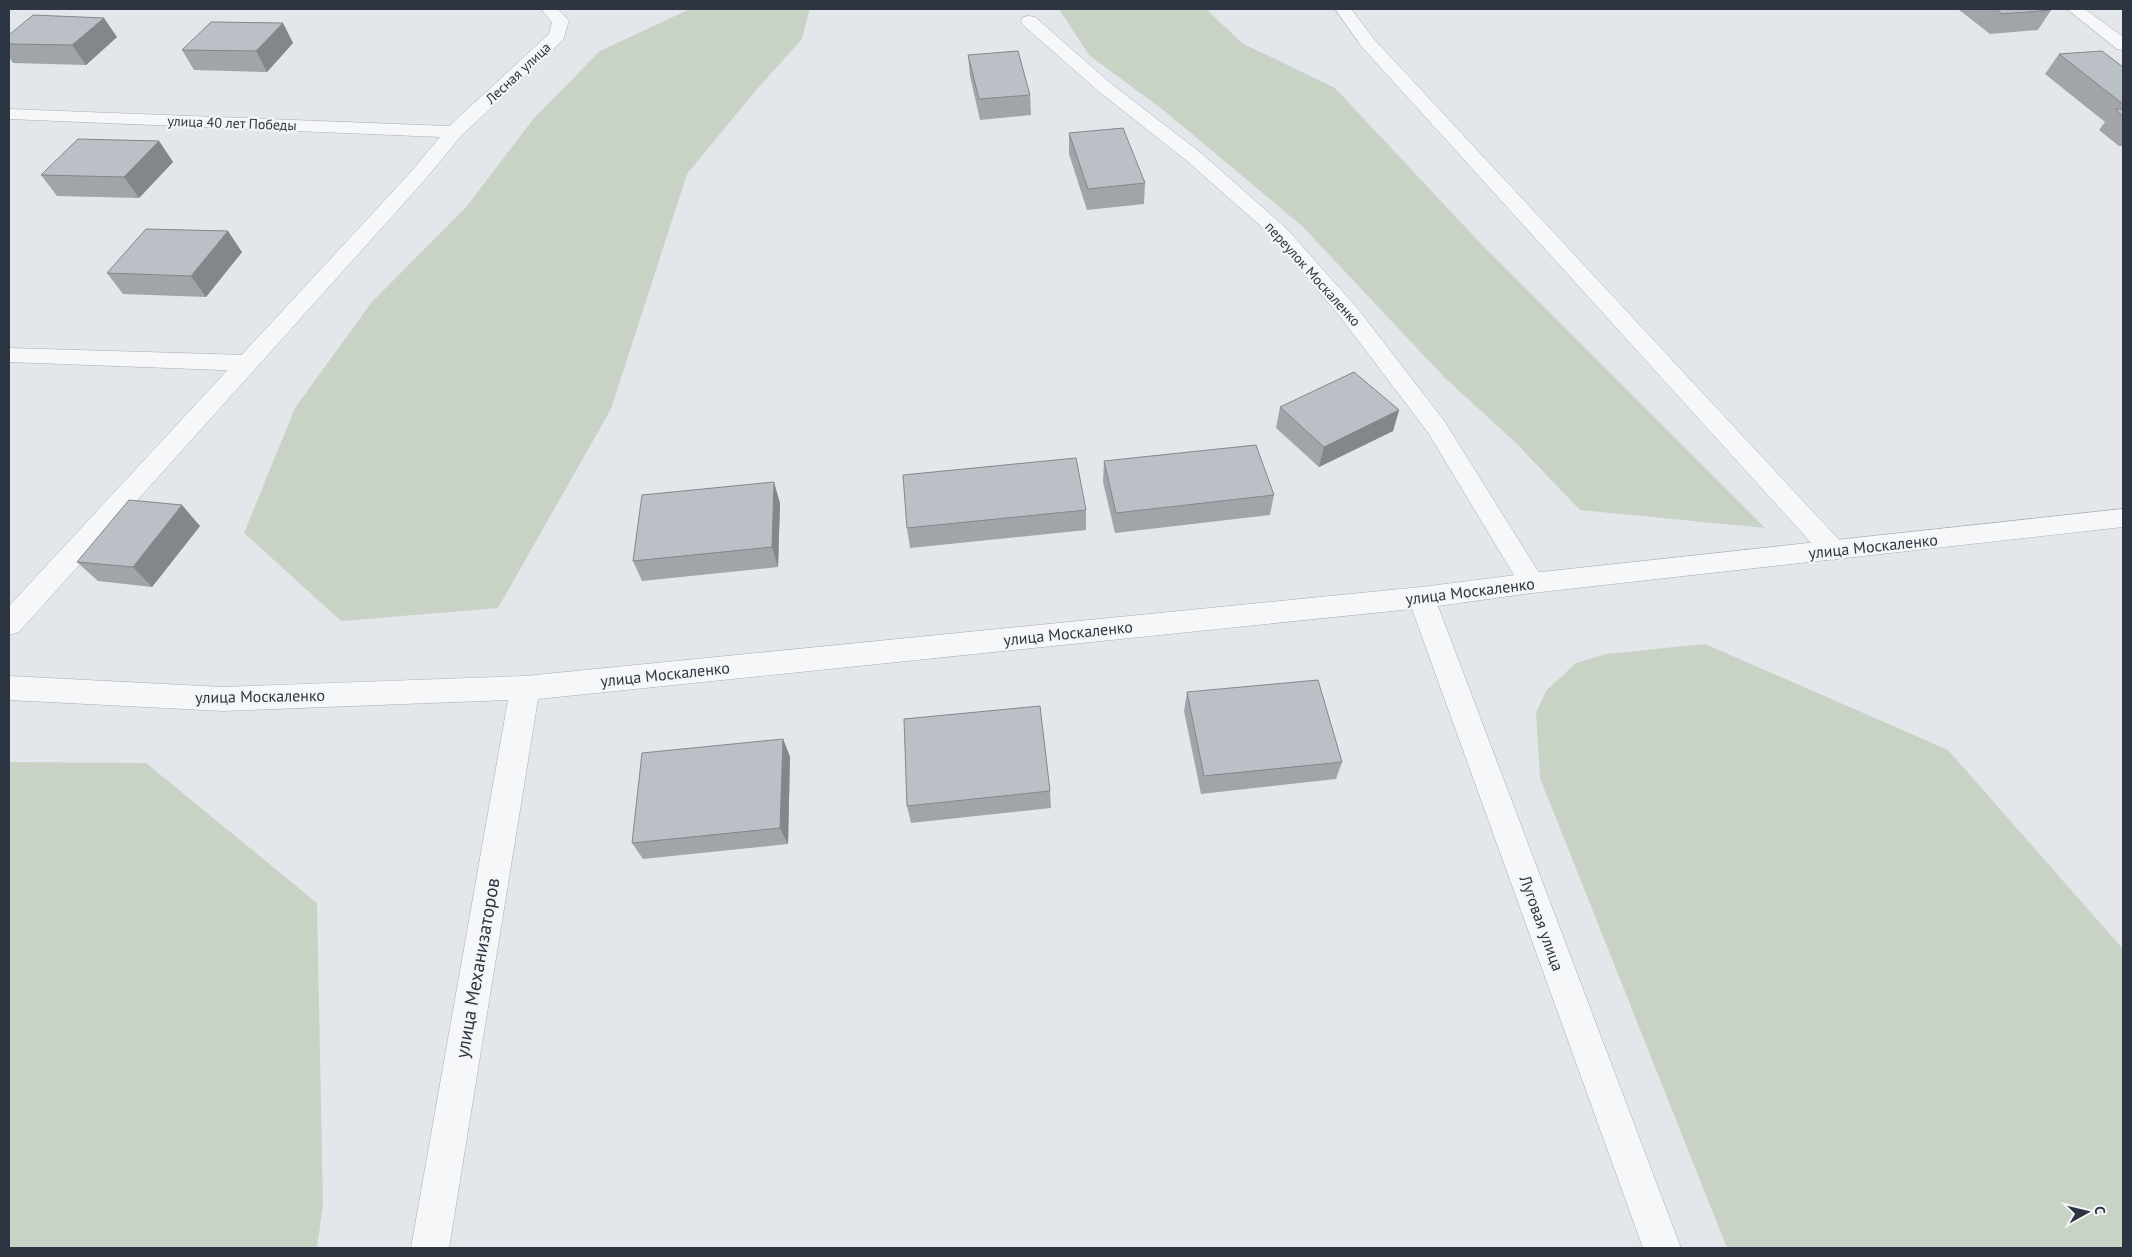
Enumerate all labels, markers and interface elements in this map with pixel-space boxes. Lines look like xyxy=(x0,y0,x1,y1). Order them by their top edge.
street label: Лесная улица xyxy=(481,38,554,108)
street label: улица 40 лет Победы xyxy=(167,112,297,134)
street label: переулок Москаленко xyxy=(1261,218,1365,330)
street label: улица Москаленко xyxy=(1807,529,1939,563)
street label: улица Москаленко xyxy=(1404,573,1536,609)
street label: улица Москаленко xyxy=(1002,616,1134,650)
street label: улица Москаленко xyxy=(599,657,731,691)
street label: улица Москаленко xyxy=(195,685,325,707)
street label: Луговая улица xyxy=(1515,872,1569,973)
street label: улица Механизаторов xyxy=(449,876,505,1060)
north arrow xyxy=(2062,1187,2112,1237)
text: С xyxy=(2090,1205,2109,1215)

